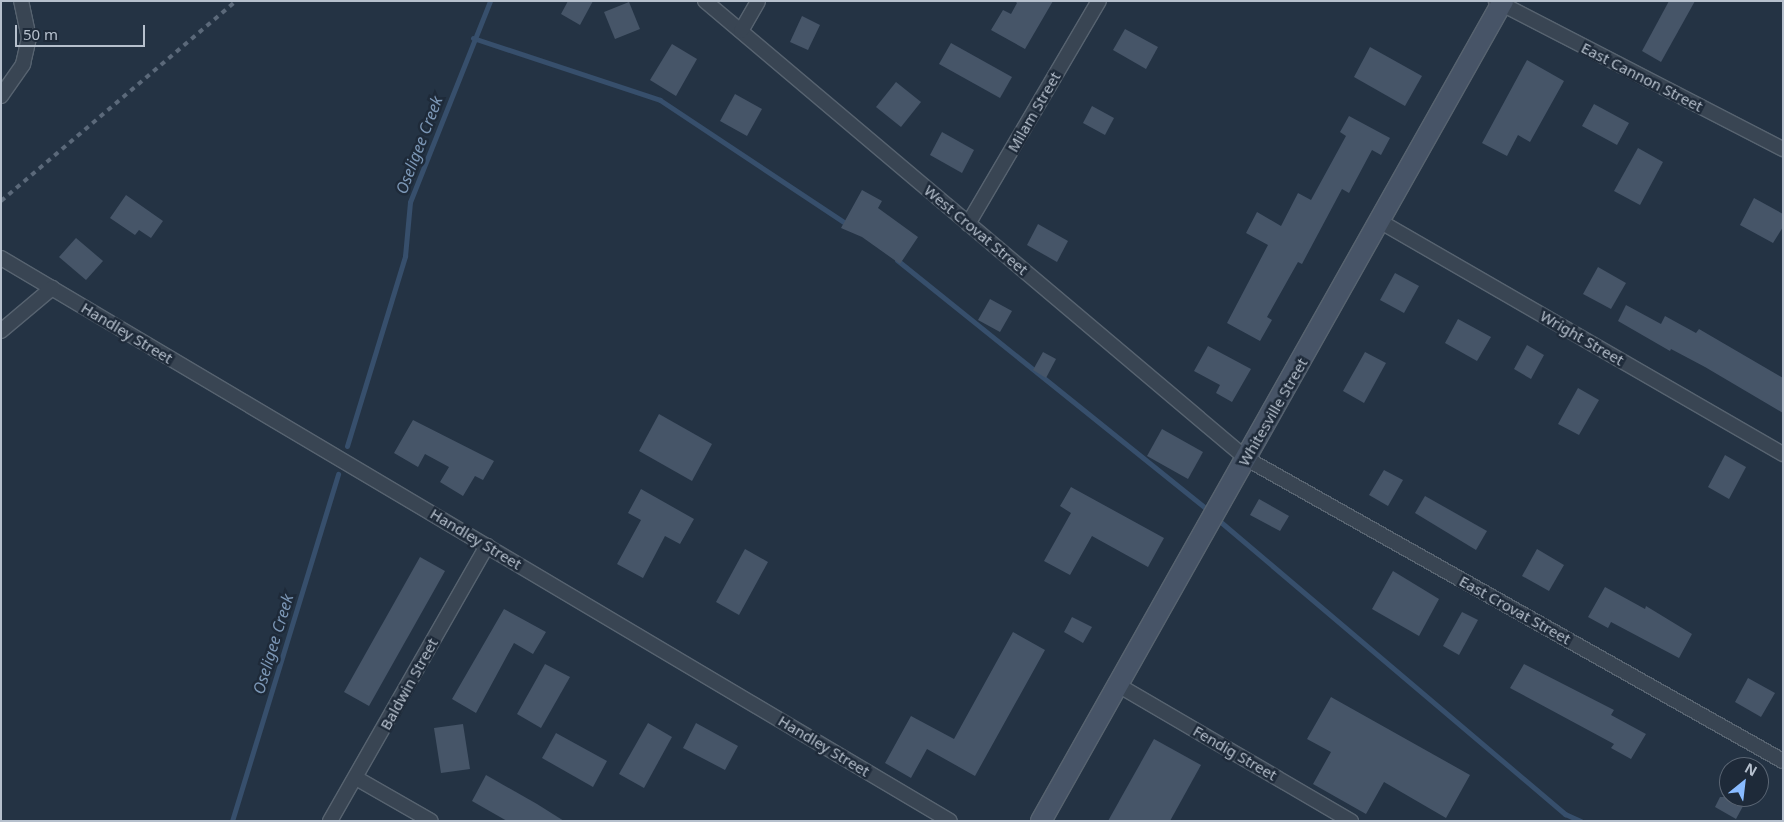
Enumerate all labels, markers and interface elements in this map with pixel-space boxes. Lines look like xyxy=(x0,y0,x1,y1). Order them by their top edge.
scale bar xyxy=(18,15,148,47)
text: 50 m xyxy=(23,24,58,44)
street label: East Cannon Street xyxy=(1578,39,1706,115)
street label: Milam Street xyxy=(1004,69,1064,155)
water label: Oseligee Creek xyxy=(392,93,446,197)
street label: West Crovat Street xyxy=(920,181,1032,279)
street label: Handley Street xyxy=(78,299,176,367)
street label: Wright Street xyxy=(1537,307,1627,369)
street label: Whitesville Street xyxy=(1235,355,1311,469)
street label: Handley Street xyxy=(427,505,525,573)
street label: East Crovat Street xyxy=(1456,572,1574,648)
water label: Oseligee Creek xyxy=(249,592,297,696)
street label: Baldwin Street xyxy=(376,635,442,733)
street label: Handley Street xyxy=(775,712,873,780)
street label: Fendig Street xyxy=(1190,722,1280,784)
north arrow xyxy=(1719,757,1769,807)
text: N xyxy=(1741,758,1761,780)

